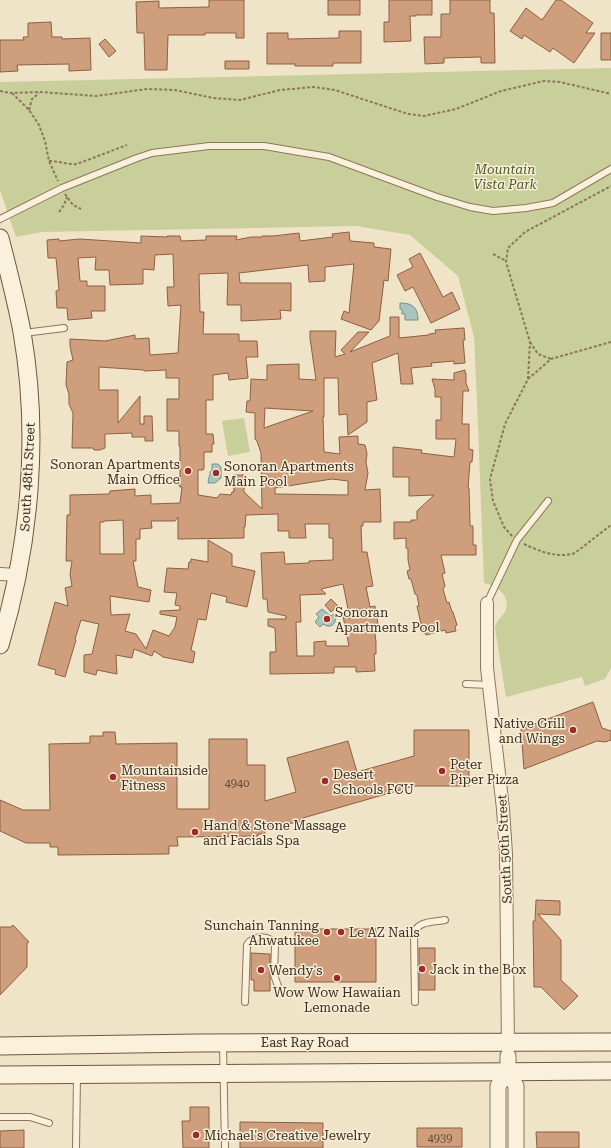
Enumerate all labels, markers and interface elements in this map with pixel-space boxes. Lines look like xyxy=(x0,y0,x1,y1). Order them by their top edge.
park label: Mountain Vista Park xyxy=(474,162,537,192)
street label: South 48th Street xyxy=(17,422,38,532)
place label: Sonoran Apartments Main Office xyxy=(50,457,180,487)
place label: Sonoran Apartments Main Pool xyxy=(224,459,354,489)
marker: Sonoran Apartments Main Office xyxy=(183,466,193,476)
marker: Sonoran Apartments Main Pool xyxy=(211,468,221,478)
place label: Sonoran Apartments Pool xyxy=(335,605,440,635)
marker: Sonoran Apartments Pool xyxy=(322,614,332,624)
place label: Native Grill and Wings xyxy=(493,716,565,746)
marker: Native Grill and Wings xyxy=(568,725,578,735)
place label: Peter Piper Pizza xyxy=(450,757,519,787)
place label: Mountainside Fitness xyxy=(121,763,208,793)
marker: Peter Piper Pizza xyxy=(437,766,447,776)
place label: Desert Schools FCU xyxy=(333,767,414,797)
marker: Mountainside Fitness xyxy=(108,772,118,782)
marker: Desert Schools FCU xyxy=(320,776,330,786)
house number: 4940 xyxy=(225,777,249,790)
street label: South 50th Street xyxy=(494,794,515,904)
place label: Hand & Stone Massage and Facials Spa xyxy=(203,818,346,848)
marker: Hand & Stone Massage and Facials Spa xyxy=(190,827,200,837)
place label: Sunchain Tanning Ahwatukee xyxy=(204,918,320,948)
place label: Le AZ Nails xyxy=(349,925,420,940)
marker: Sunchain Tanning Ahwatukee xyxy=(322,927,332,937)
marker: Le AZ Nails xyxy=(336,927,346,937)
place label: Jack in the Box xyxy=(430,962,527,977)
place label: Wendy's xyxy=(269,963,322,978)
marker: Jack in the Box xyxy=(417,964,427,974)
marker: Wendy's xyxy=(256,965,266,975)
marker: Wow Wow Hawaiian Lemonade xyxy=(332,973,342,983)
place label: Wow Wow Hawaiian Lemonade xyxy=(273,985,401,1015)
street label: East Ray Road xyxy=(261,1035,350,1050)
place label: Michael's Creative Jewelry xyxy=(204,1128,371,1143)
marker: Michael's Creative Jewelry xyxy=(191,1130,201,1140)
house number: 4939 xyxy=(428,1132,452,1145)

